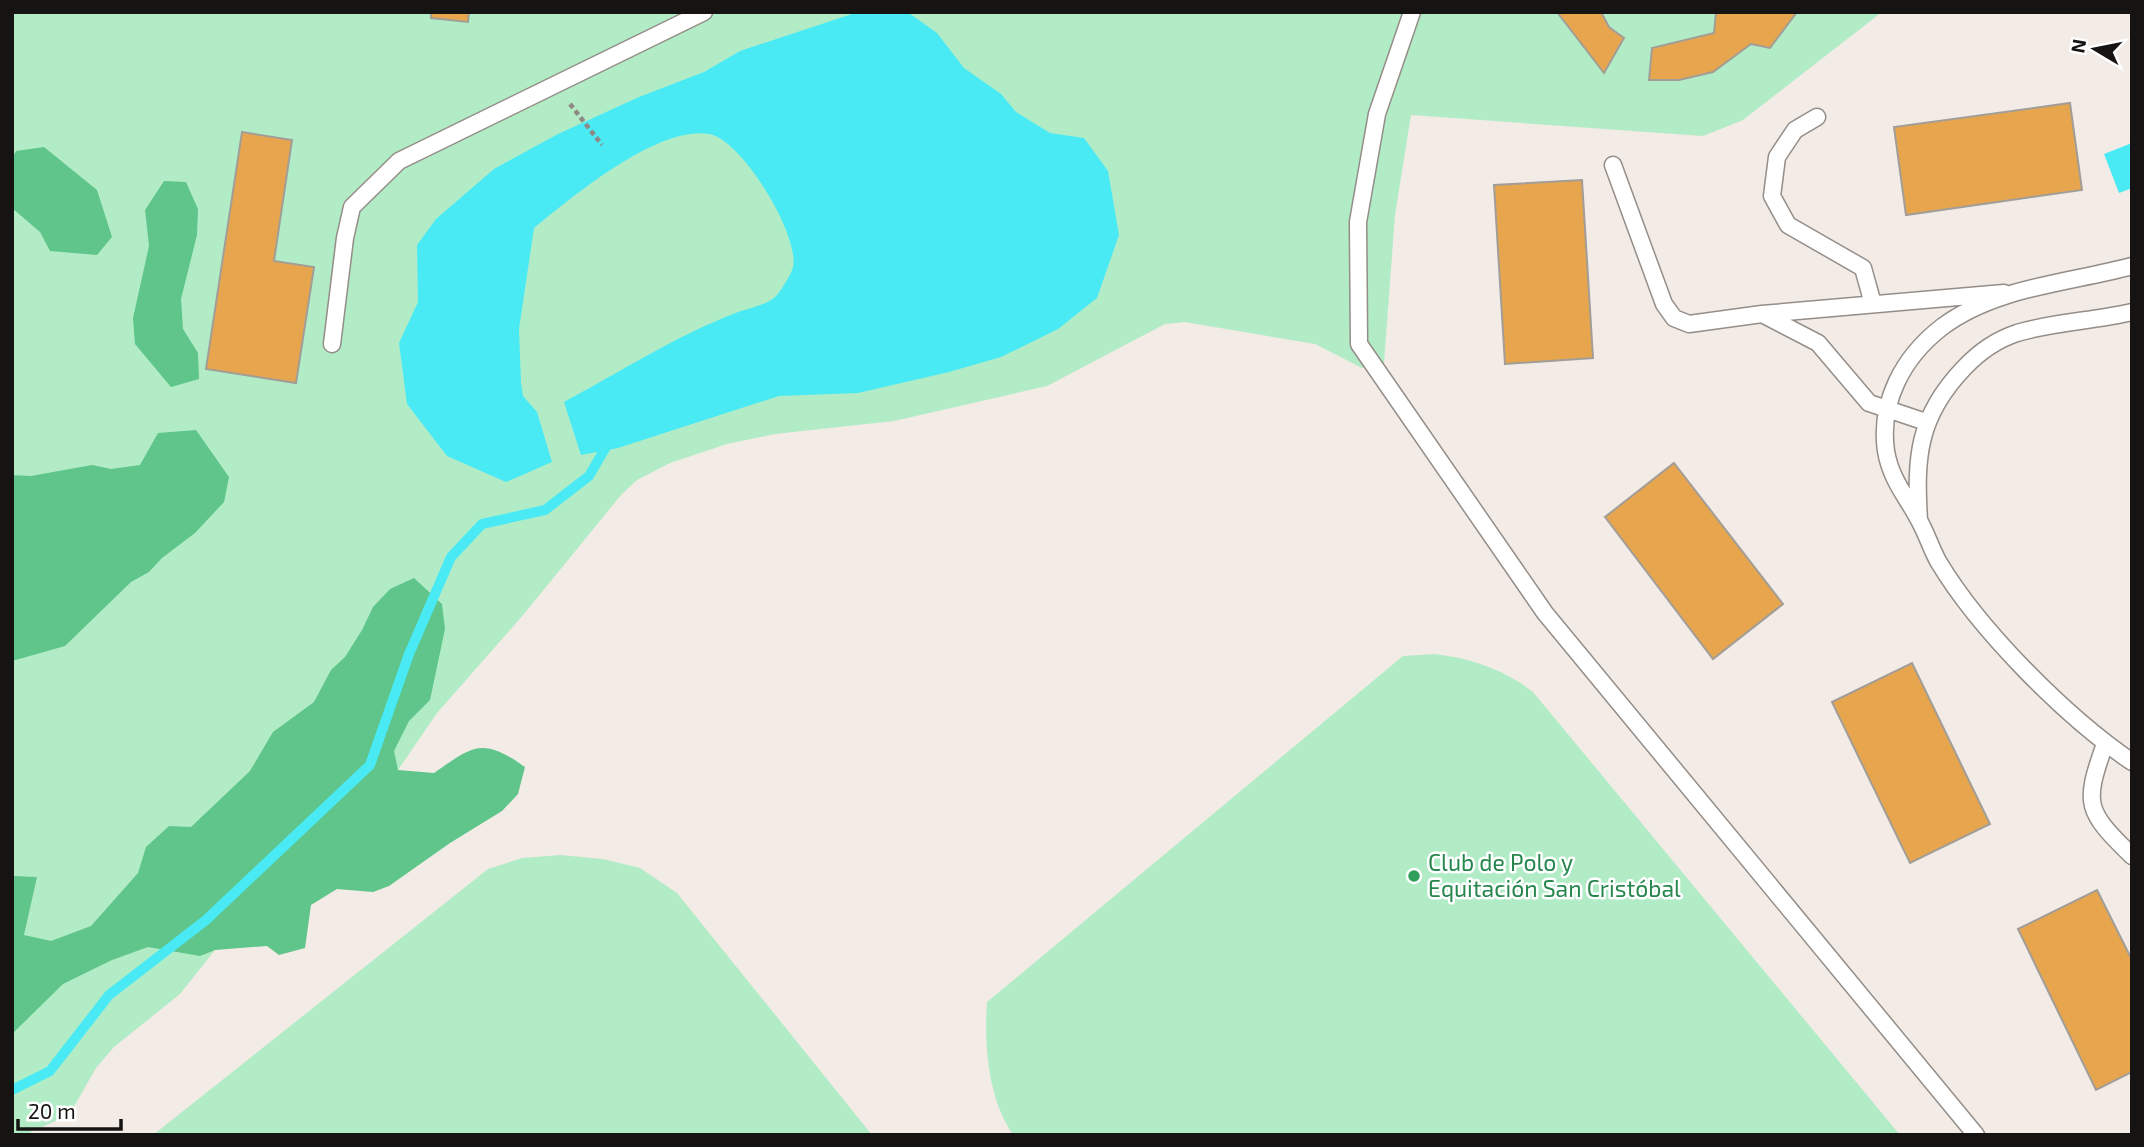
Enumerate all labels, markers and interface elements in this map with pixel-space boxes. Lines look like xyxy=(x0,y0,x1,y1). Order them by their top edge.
north arrow xyxy=(2060,14,2130,84)
text: N xyxy=(2065,37,2090,55)
place label: Club de Polo y Equitación San Cristóbal xyxy=(1428,848,1681,902)
marker: Club de Polo y Equitación San Cristóbal xyxy=(1406,868,1422,884)
scale bar xyxy=(18,1088,121,1132)
text: 20 m xyxy=(28,1098,76,1123)

